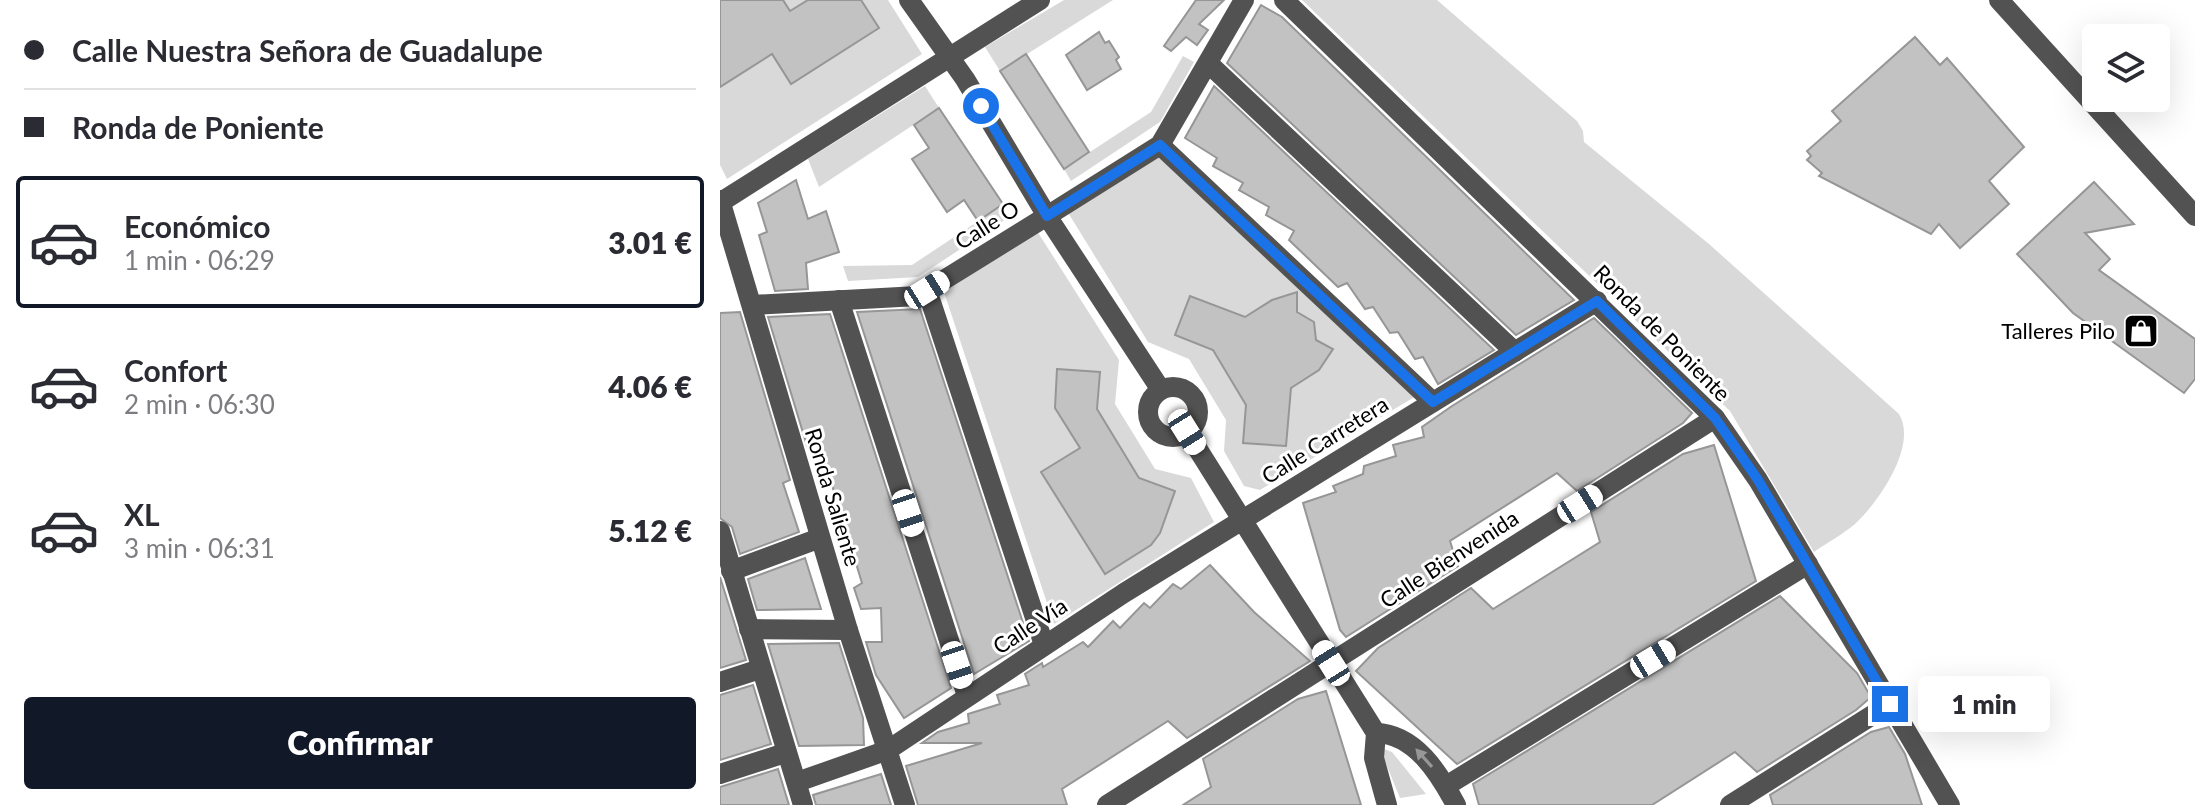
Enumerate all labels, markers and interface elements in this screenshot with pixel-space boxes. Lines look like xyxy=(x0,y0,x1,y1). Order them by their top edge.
map controls xyxy=(2082,24,2170,112)
button: layers xyxy=(2082,24,2170,112)
text: Calle Nuestra Señora de Guadalupe xyxy=(72,32,543,68)
route start xyxy=(963,88,999,124)
text: Ronda de Poniente xyxy=(72,109,324,145)
street label: Calle O xyxy=(950,194,1024,255)
icon: car xyxy=(28,206,100,278)
text: Económico xyxy=(124,208,270,244)
text: 3.01 € xyxy=(608,224,692,260)
text: 1 min · 06:29 xyxy=(124,244,275,276)
street label: Ronda de Poniente xyxy=(1588,259,1736,407)
car xyxy=(900,267,954,313)
shop icon: Talleres Pilo xyxy=(2122,312,2160,350)
place label: Talleres Pilo xyxy=(2001,317,2115,344)
icon: car xyxy=(28,350,100,422)
text: Confort xyxy=(124,352,227,388)
text: 4.06 € xyxy=(608,368,692,404)
text: 2 min · 06:30 xyxy=(124,388,275,420)
street label: Calle Carretera xyxy=(1256,390,1393,489)
car xyxy=(1164,405,1210,459)
street label: Ronda Saliente xyxy=(800,424,867,569)
car xyxy=(1553,481,1607,527)
car xyxy=(889,486,927,540)
icon: car xyxy=(28,494,100,566)
text: XL xyxy=(124,496,160,532)
street label: Calle Bienvenida xyxy=(1374,504,1523,613)
text: 5.12 € xyxy=(608,512,692,548)
text: 3 min · 06:31 xyxy=(124,532,275,564)
street label: Calle Vía xyxy=(988,592,1072,660)
car xyxy=(1308,636,1354,690)
car xyxy=(1626,636,1680,682)
car xyxy=(938,638,976,692)
callout: 1 min xyxy=(1918,676,2050,732)
route end xyxy=(1872,686,1908,722)
text: 1 min xyxy=(1952,688,2016,720)
button: Confirmar xyxy=(24,697,696,789)
one-way arrow xyxy=(1416,749,1433,769)

